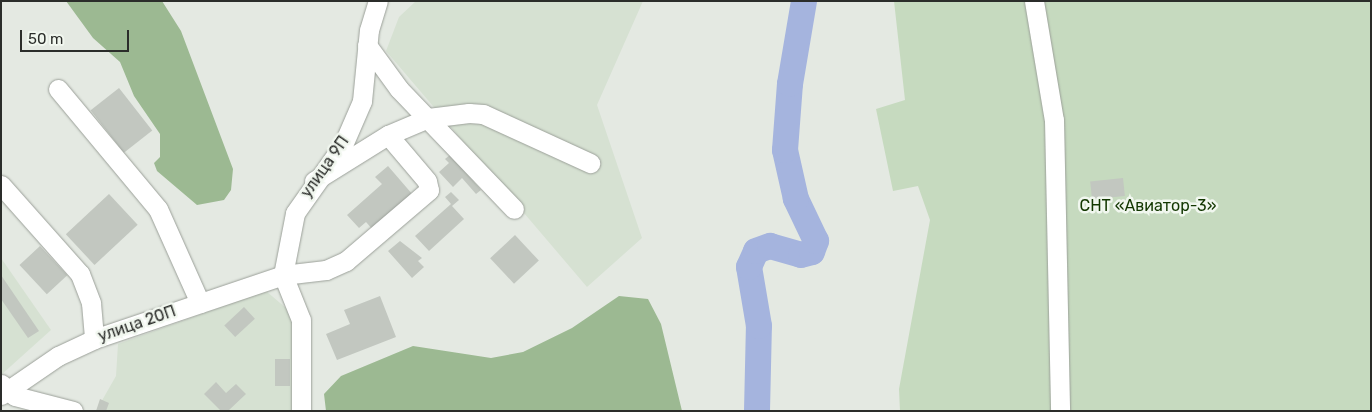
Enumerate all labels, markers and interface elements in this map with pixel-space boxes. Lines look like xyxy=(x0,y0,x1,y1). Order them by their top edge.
scale bar xyxy=(22,20,131,52)
text: 50 m xyxy=(28,30,63,48)
street label: улица 9П xyxy=(297,132,353,202)
park label: СНТ «Авиатор-3» xyxy=(1080,196,1216,216)
street label: улица 20П xyxy=(96,302,178,346)

